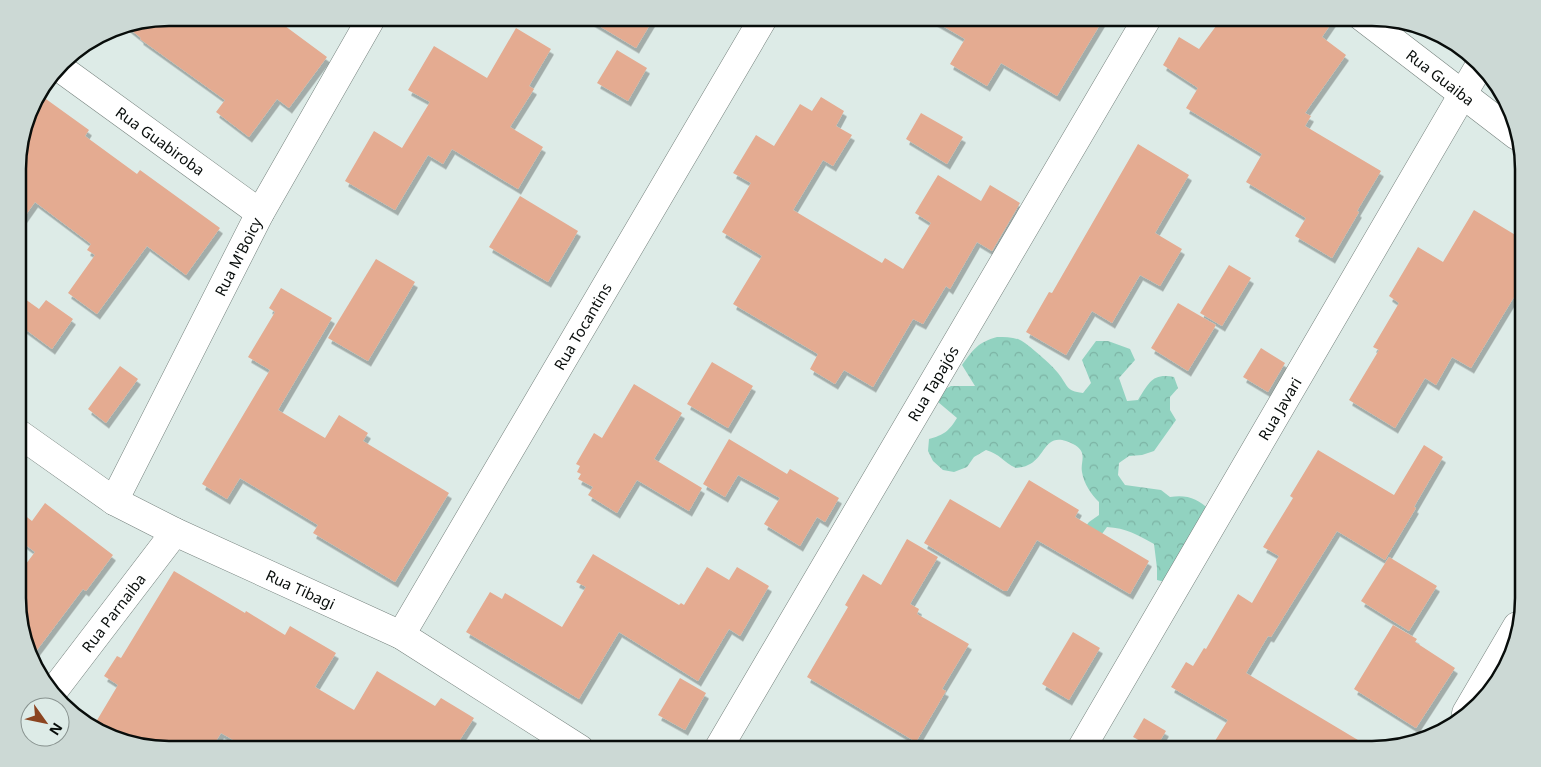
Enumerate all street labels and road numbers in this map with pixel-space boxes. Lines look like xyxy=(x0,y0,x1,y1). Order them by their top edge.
street label: Rua Guaiba xyxy=(1402,45,1479,110)
street label: Rua Guabiroba xyxy=(112,102,209,180)
street label: Rua M'Boicy xyxy=(210,214,266,299)
street label: Rua Tocantins xyxy=(549,279,616,374)
street label: Rua Tapajós xyxy=(903,342,963,425)
street label: Rua Javari xyxy=(1253,374,1306,444)
street label: Rua Tibagi xyxy=(263,565,338,614)
street label: Rua Parnaiba xyxy=(77,569,150,656)

